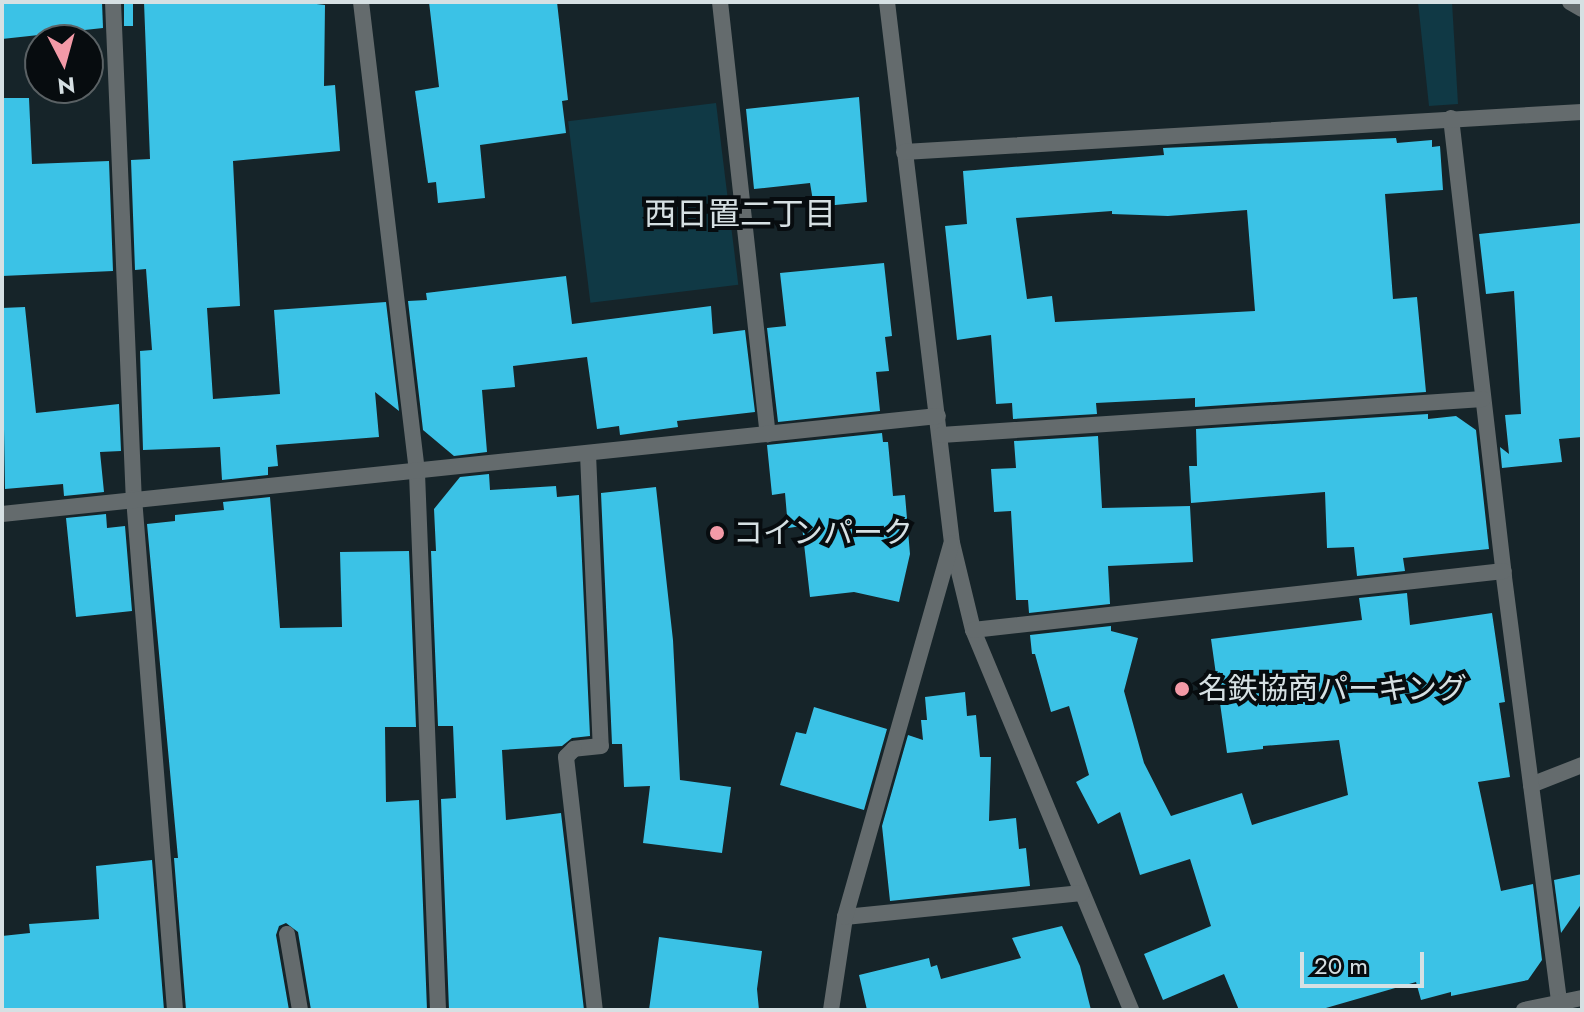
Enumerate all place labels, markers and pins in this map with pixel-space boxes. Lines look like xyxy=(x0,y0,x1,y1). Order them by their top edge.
place label: コインパーク xyxy=(733,515,913,551)
marker: コインパーク xyxy=(708,524,726,542)
place label: 名鉄協商パーキング xyxy=(1198,671,1468,707)
marker: 名鉄協商パーキング xyxy=(1173,680,1191,698)

